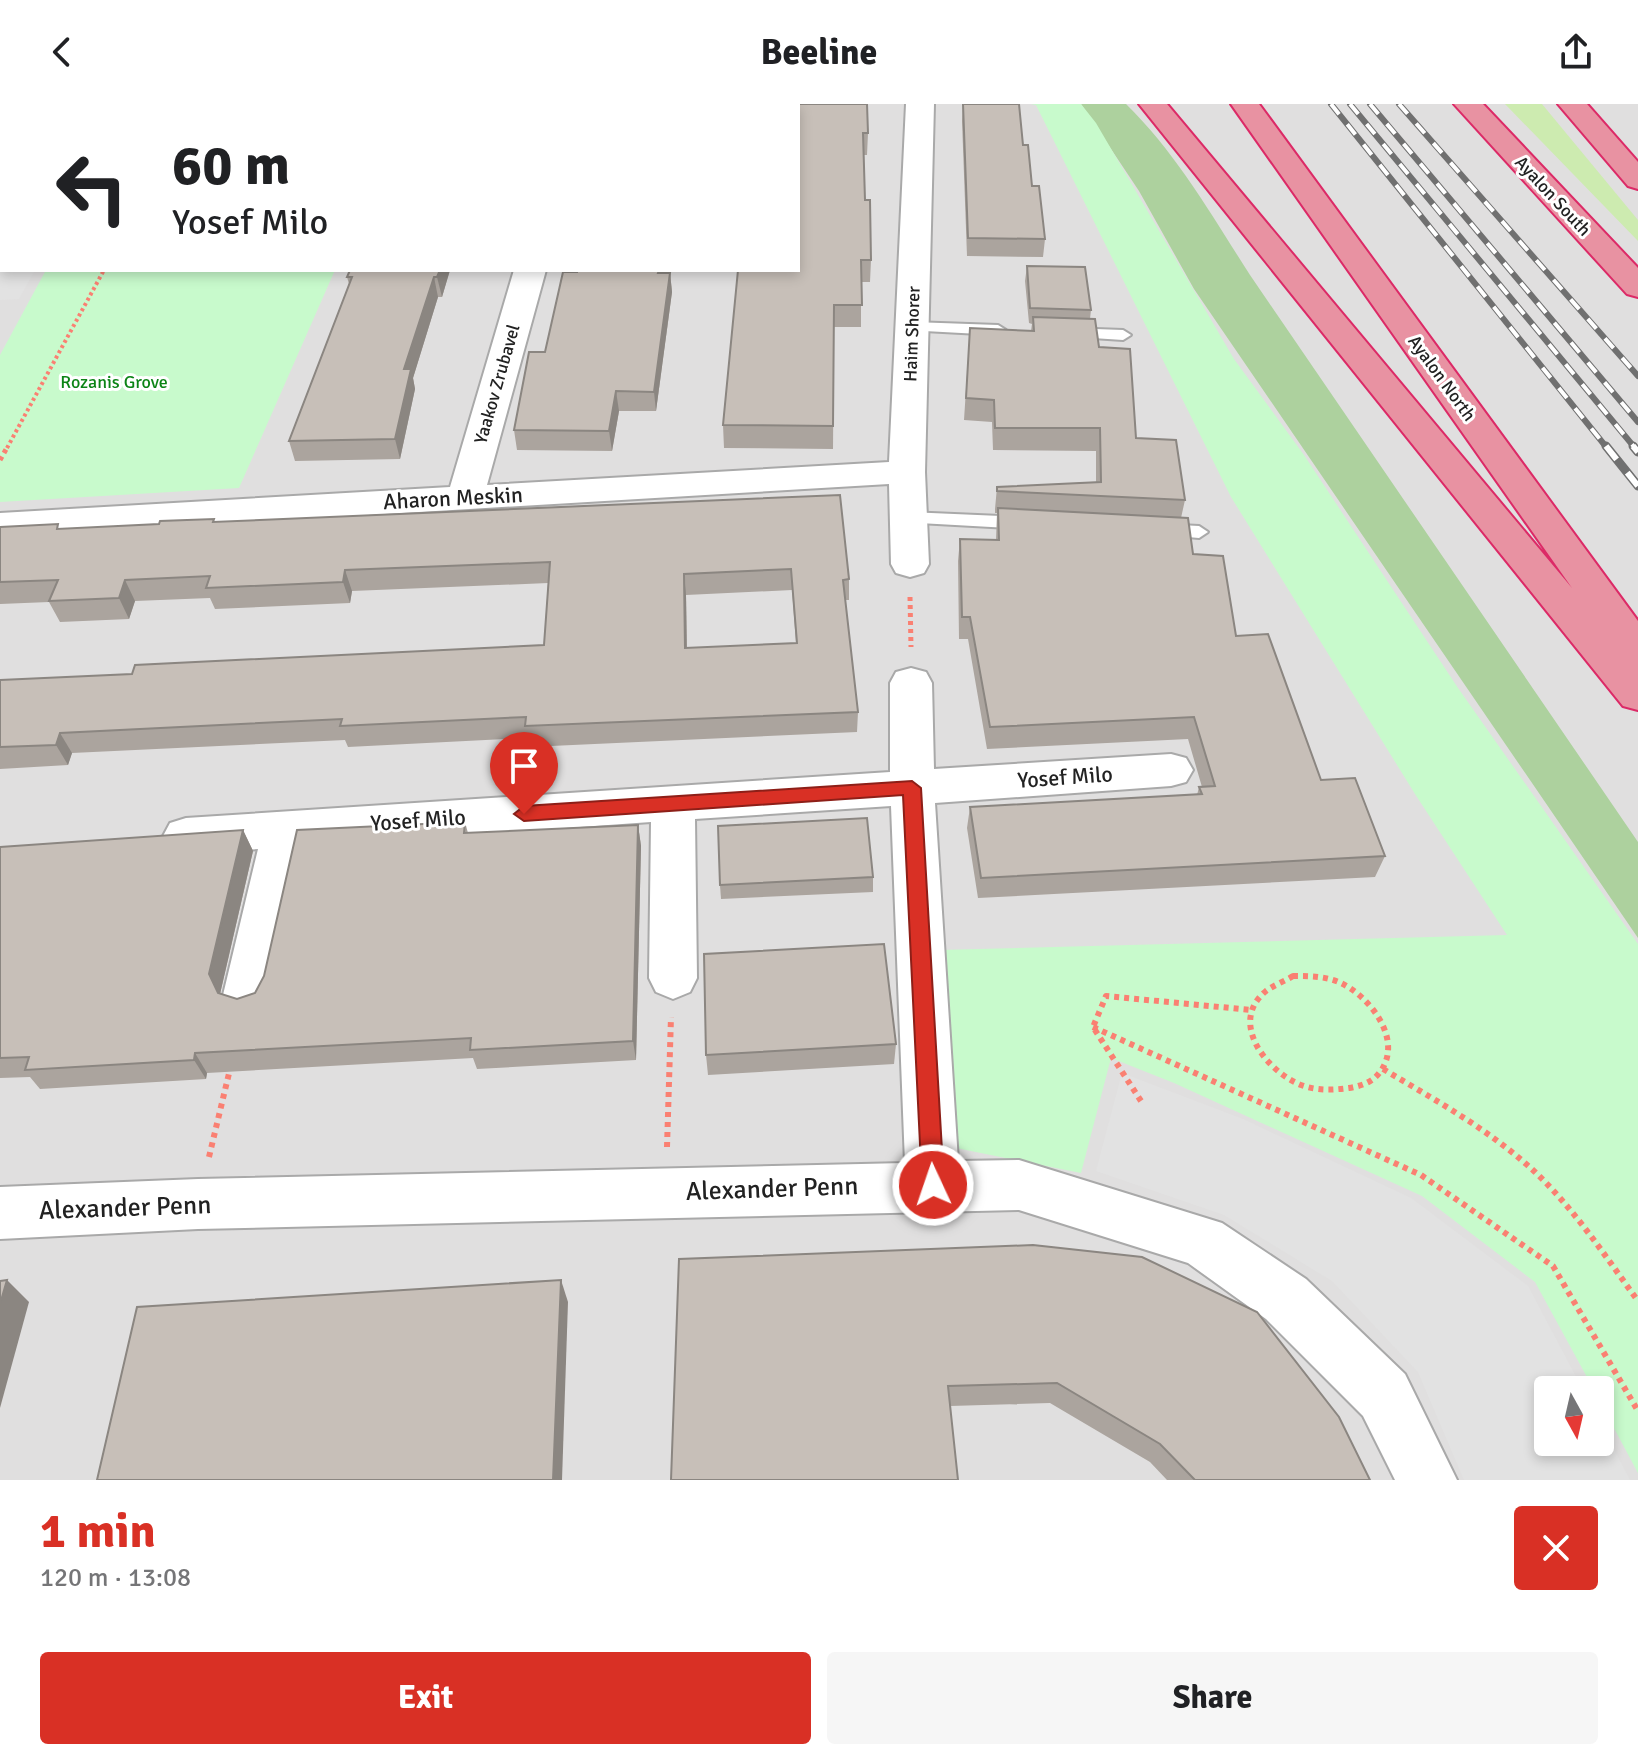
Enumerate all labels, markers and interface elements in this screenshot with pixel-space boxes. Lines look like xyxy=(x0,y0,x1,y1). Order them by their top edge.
icon: back xyxy=(40,30,84,74)
text: Beeline xyxy=(761,30,877,75)
icon: share xyxy=(1554,30,1598,74)
text: 60 m xyxy=(172,131,290,200)
icon: left xyxy=(40,136,144,240)
street label: Ayalon South xyxy=(1510,151,1596,241)
text: Yosef Milo xyxy=(172,200,328,245)
street label: Haim Shorer xyxy=(899,285,925,382)
street label: Yaakov Zrubavel xyxy=(469,322,525,446)
street label: Ayalon North xyxy=(1403,331,1481,425)
park label: Rozanis Grove xyxy=(60,371,168,393)
street label: Aharon Meskin xyxy=(382,481,524,515)
pin xyxy=(490,732,558,814)
icon: arrive xyxy=(502,744,546,788)
street label: Yosef Milo xyxy=(1016,760,1114,794)
street label: Yosef Milo xyxy=(369,803,467,837)
position arrow xyxy=(891,1143,975,1227)
street label: Alexander Penn xyxy=(685,1170,859,1208)
street label: Alexander Penn xyxy=(38,1189,212,1227)
north arrow xyxy=(1534,1376,1614,1456)
map controls xyxy=(1534,1376,1614,1456)
text: 1 min xyxy=(40,1502,156,1561)
button: close xyxy=(1514,1506,1598,1590)
text: 120 m · 13:08 xyxy=(40,1562,191,1594)
button: Exit xyxy=(40,1652,811,1744)
button: Share xyxy=(827,1652,1598,1744)

